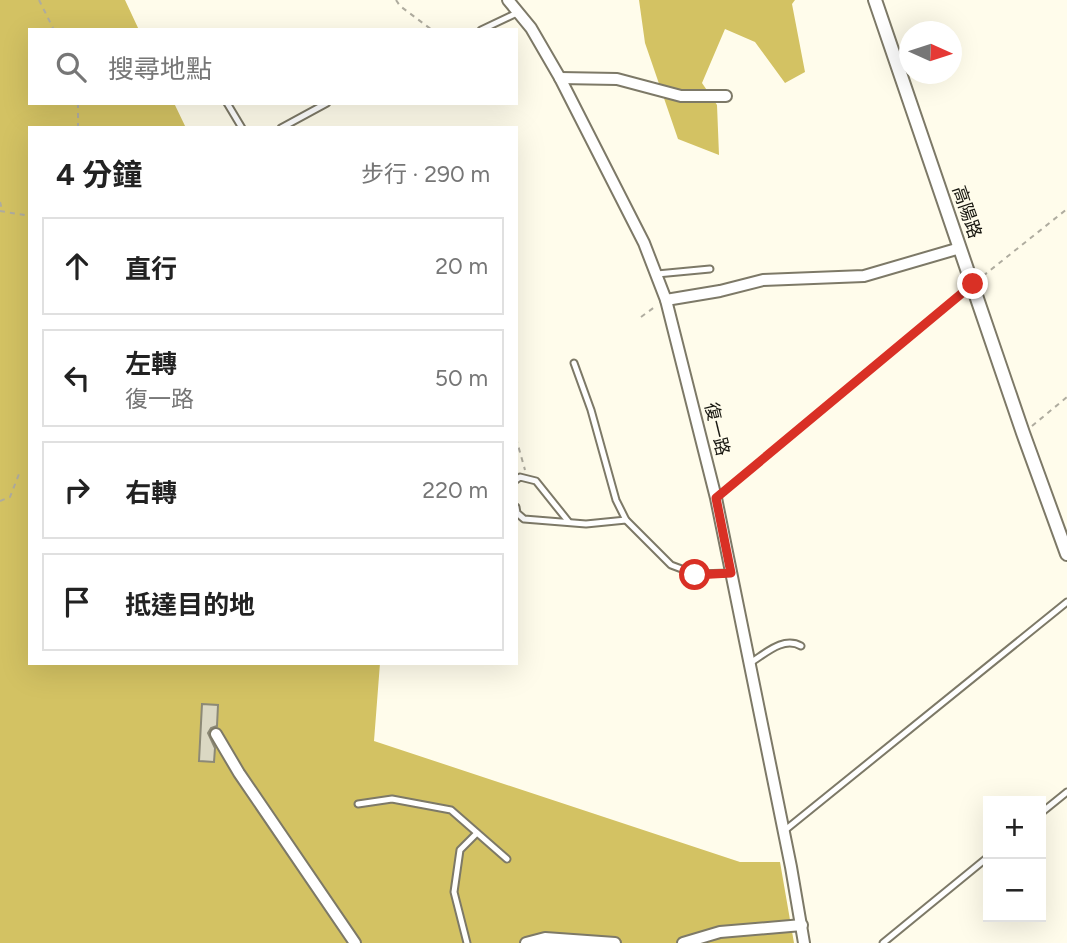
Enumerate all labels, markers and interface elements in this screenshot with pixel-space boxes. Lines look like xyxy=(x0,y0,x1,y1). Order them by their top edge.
north arrow xyxy=(899,21,962,84)
search box xyxy=(28,28,518,105)
icon: search xyxy=(52,48,90,86)
text: 搜尋地點 xyxy=(108,53,212,85)
text: 4 分鐘 xyxy=(56,156,142,193)
text: 步行 · 290 m xyxy=(361,160,490,188)
street label: 高陽路 xyxy=(948,183,986,241)
icon: ahead xyxy=(58,247,96,285)
text: 20 m xyxy=(435,252,488,280)
text: 直行 xyxy=(125,253,177,285)
route end xyxy=(957,268,988,299)
text: 左轉 xyxy=(125,348,177,380)
icon: left xyxy=(58,359,96,397)
text: 50 m xyxy=(435,364,488,392)
text: 復一路 xyxy=(125,385,194,413)
street label: 復一路 xyxy=(700,400,734,458)
icon: right xyxy=(58,471,96,509)
text: 220 m xyxy=(422,476,488,504)
text: 右轉 xyxy=(125,477,177,509)
route start xyxy=(679,559,710,590)
icon: arrive xyxy=(58,583,96,621)
text: 抵達目的地 xyxy=(125,589,255,621)
map controls xyxy=(983,796,1046,922)
button: + xyxy=(983,796,1046,859)
button: − xyxy=(983,859,1046,922)

